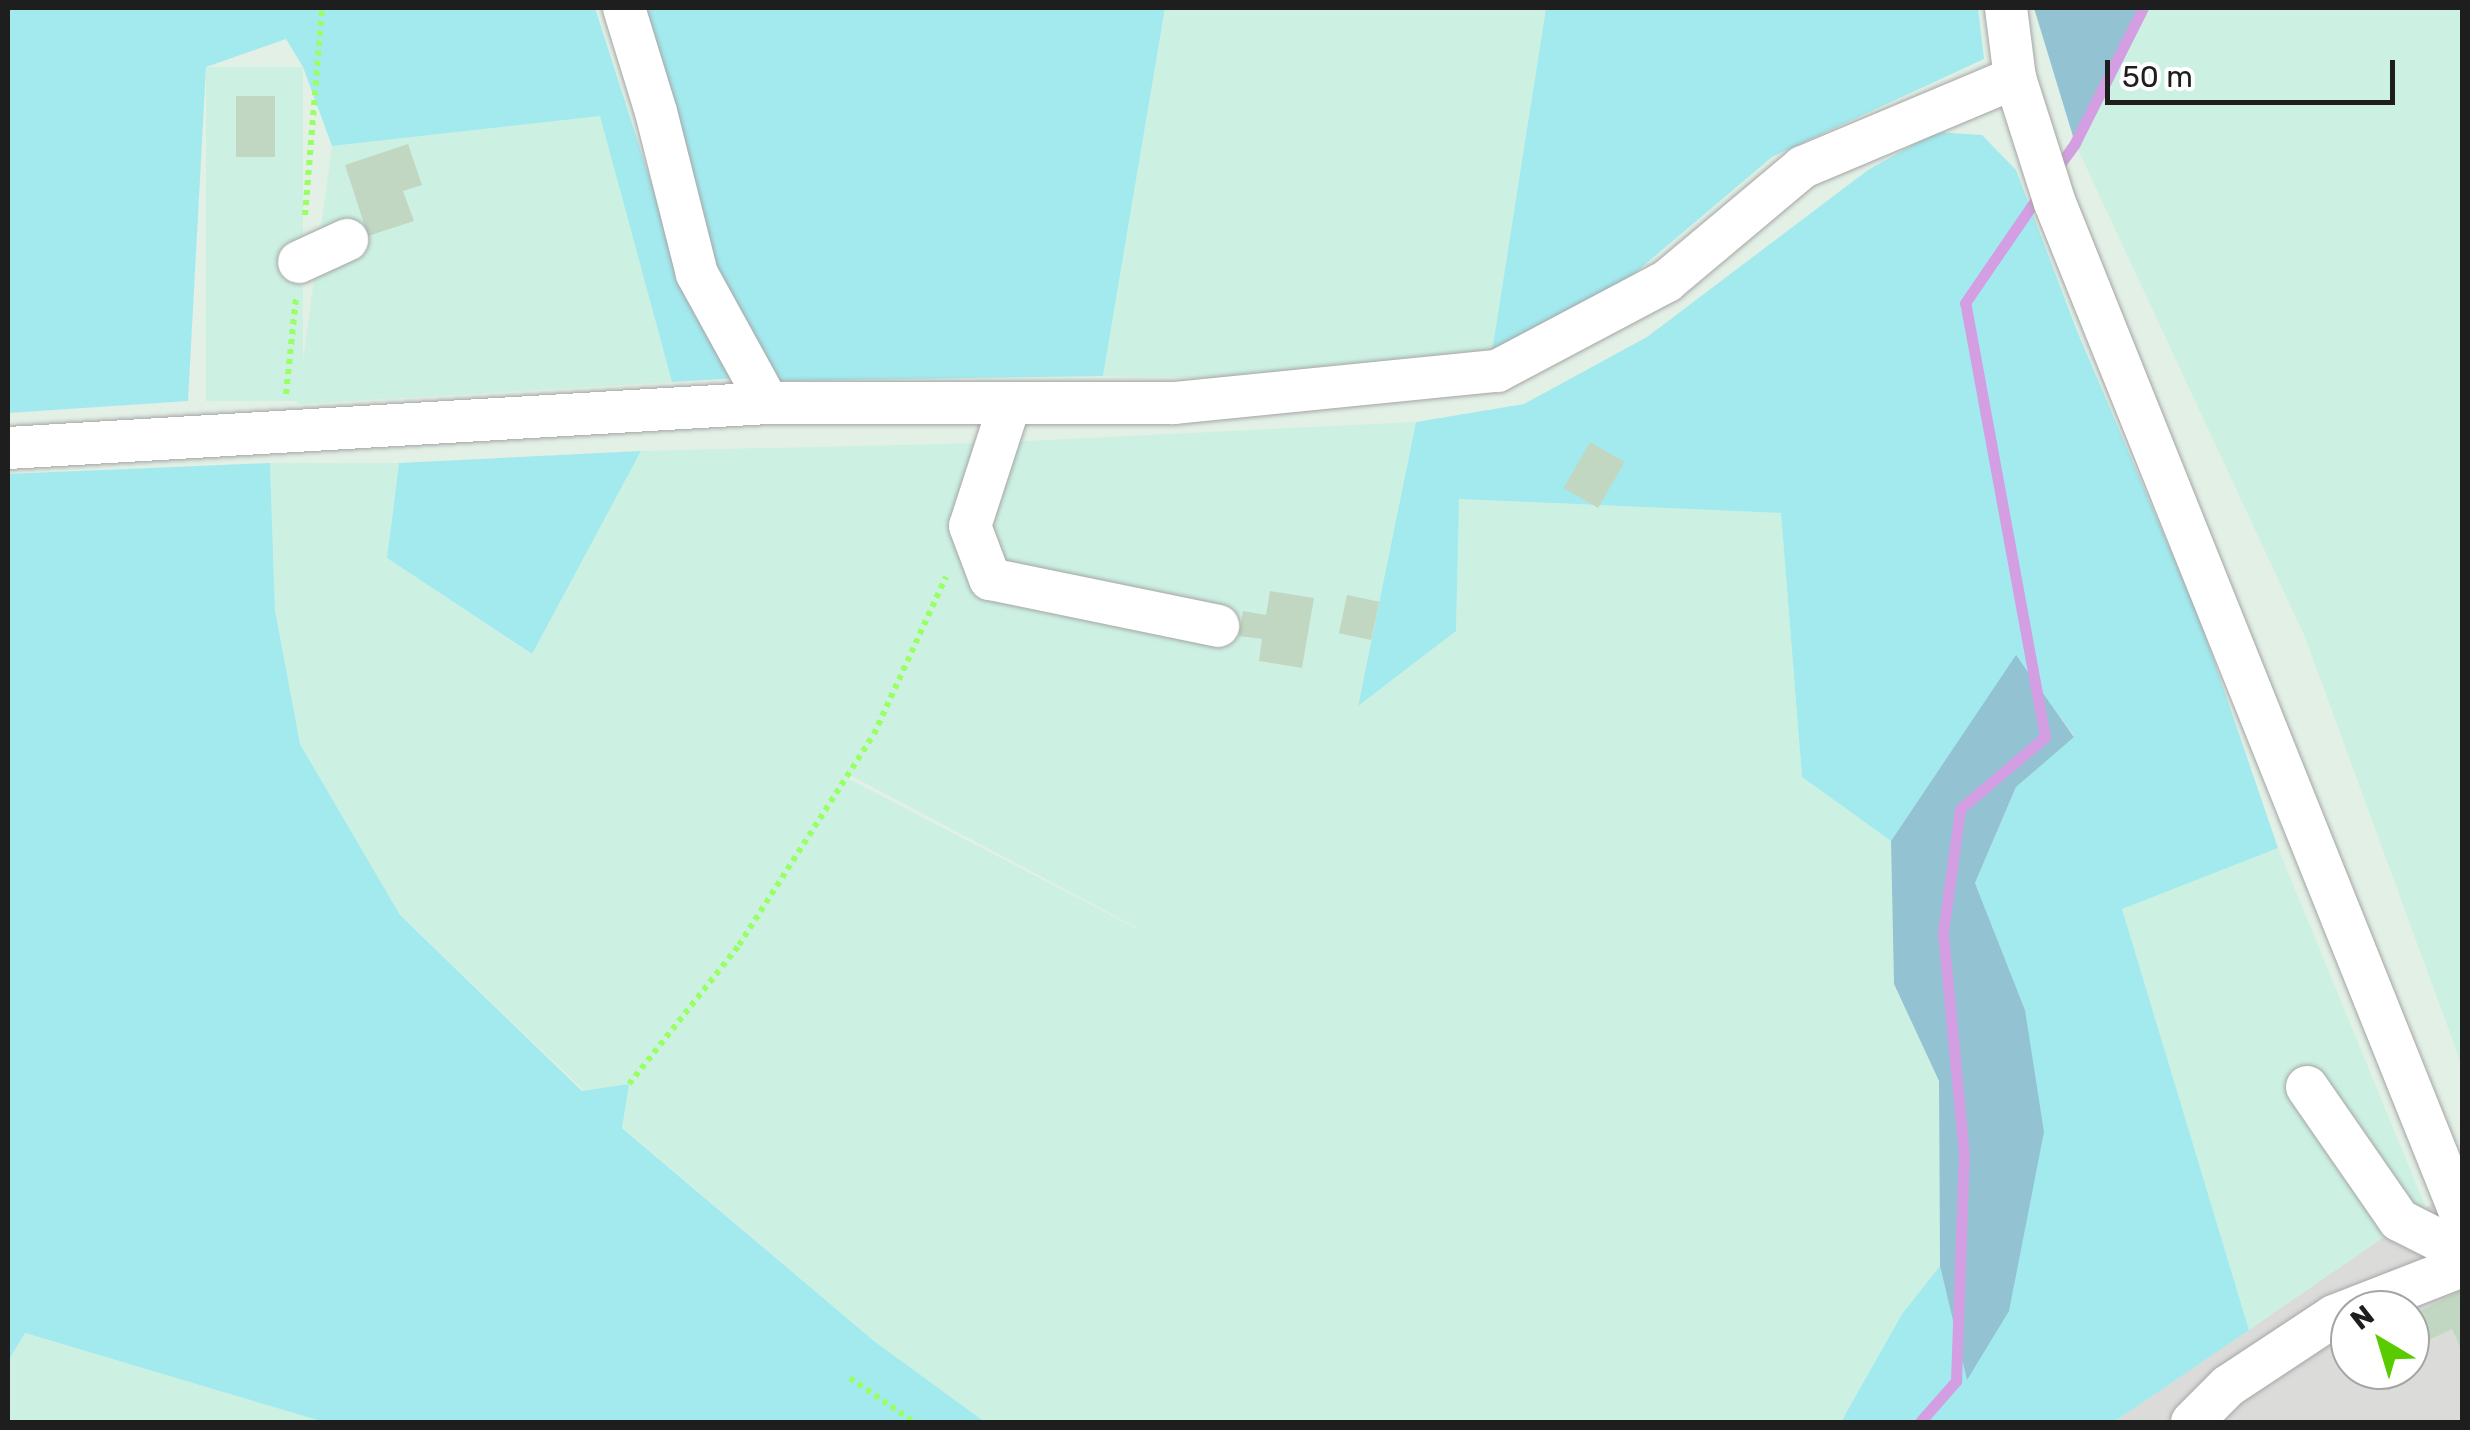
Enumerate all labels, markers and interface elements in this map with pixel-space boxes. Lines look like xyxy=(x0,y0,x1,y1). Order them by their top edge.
scale bar xyxy=(2110,40,2400,102)
text: 50 m xyxy=(2122,59,2193,95)
north arrow xyxy=(2330,1290,2430,1390)
text: N xyxy=(2344,1298,2381,1337)

